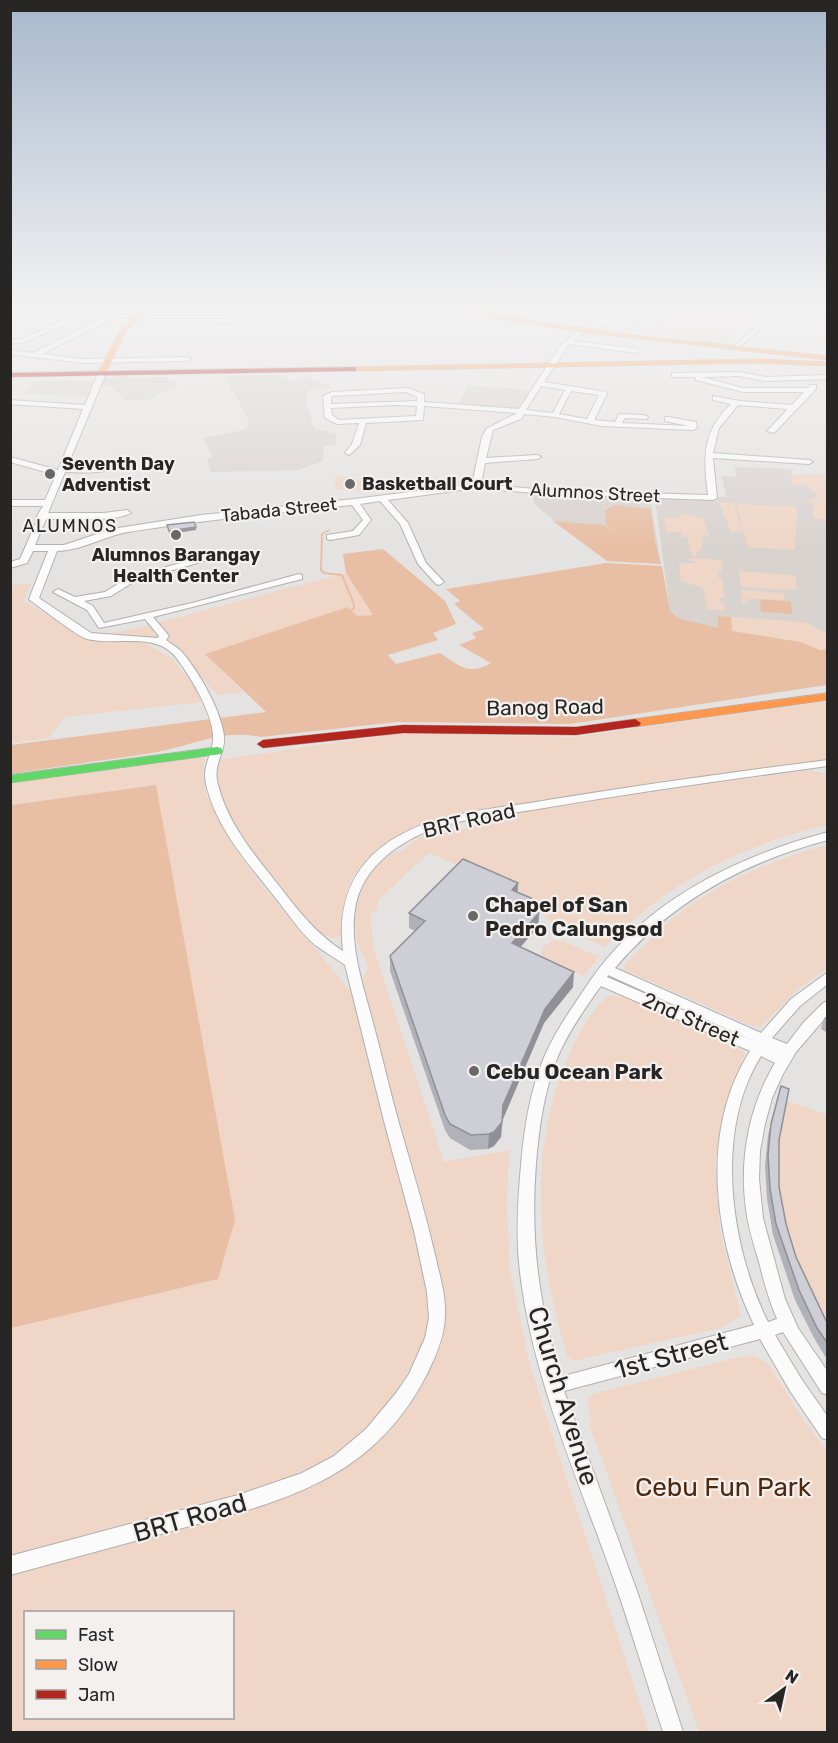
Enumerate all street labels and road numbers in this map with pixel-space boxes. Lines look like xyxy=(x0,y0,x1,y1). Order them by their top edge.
street label: Alumnos Street xyxy=(529,479,661,507)
street label: Tabada Street xyxy=(220,493,338,527)
street label: Banog Road xyxy=(486,693,604,721)
street label: BRT Road xyxy=(420,797,518,843)
street label: 2nd Street xyxy=(639,987,743,1051)
street label: Church Avenue xyxy=(521,1303,605,1489)
street label: 1st Street xyxy=(611,1326,731,1386)
street label: BRT Road xyxy=(130,1487,250,1549)

